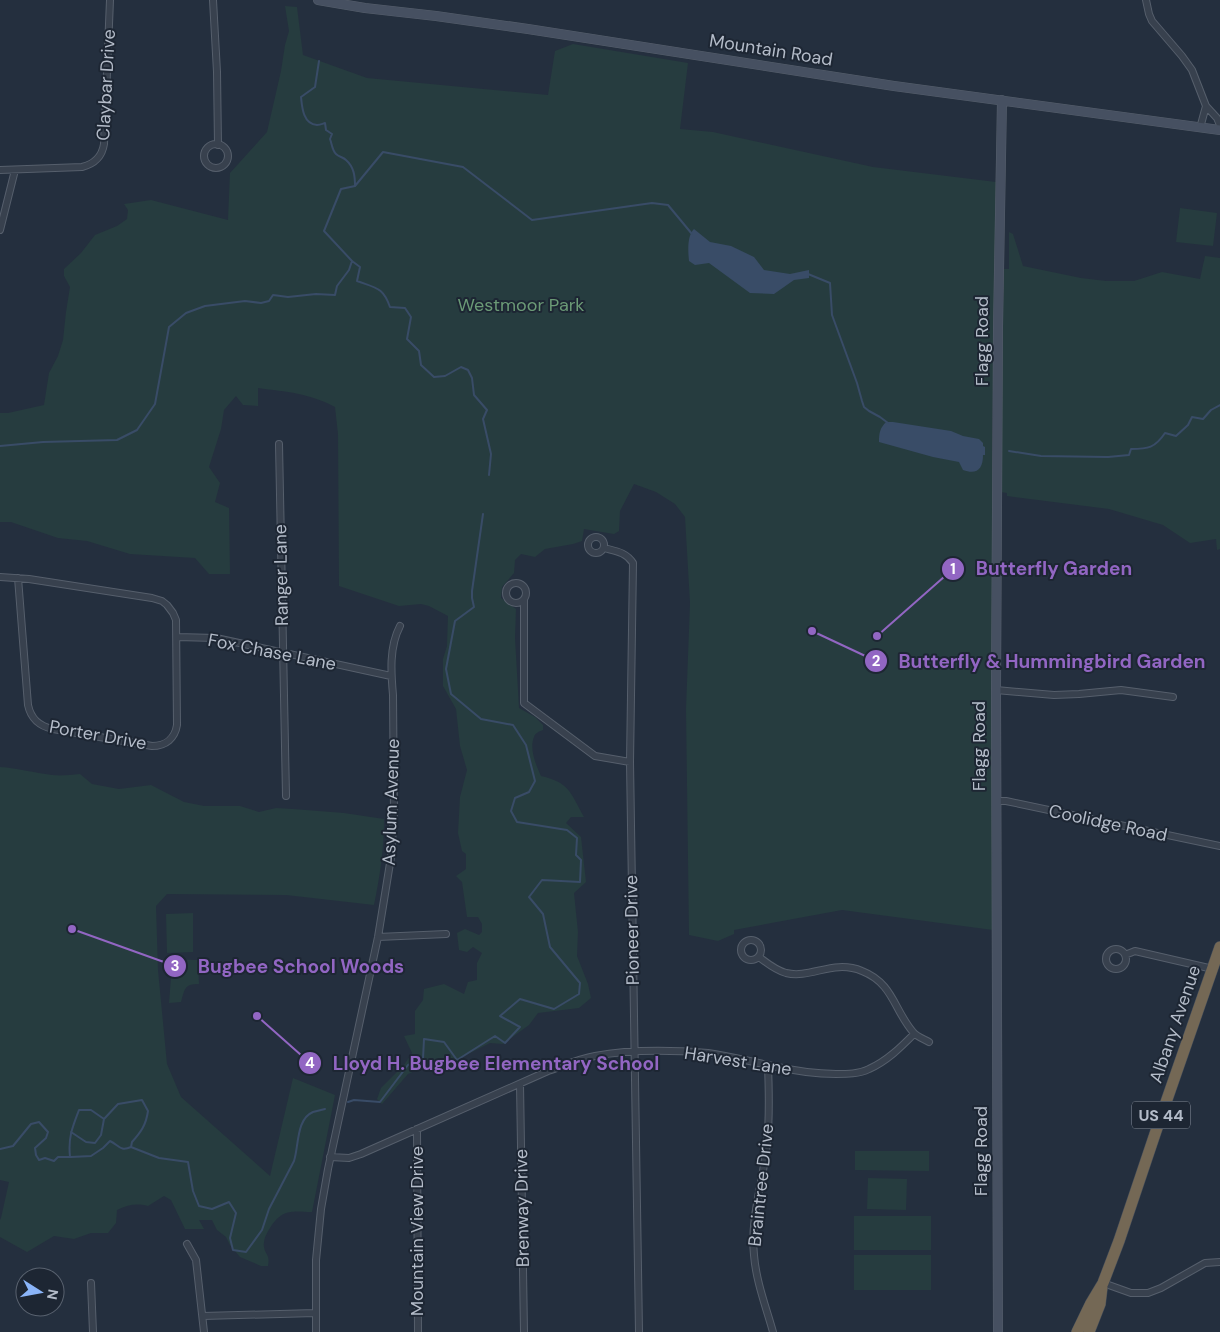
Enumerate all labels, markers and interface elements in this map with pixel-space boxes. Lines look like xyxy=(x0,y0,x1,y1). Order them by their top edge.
street label: Mountain Road xyxy=(708,28,834,72)
street label: Claybar Drive xyxy=(91,29,121,141)
park label: Westmoor Park xyxy=(458,293,584,317)
street label: Flagg Road xyxy=(970,296,994,386)
street label: Ranger Lane xyxy=(268,524,294,626)
callout: Butterfly Garden xyxy=(941,552,1142,586)
text: Butterfly Garden xyxy=(976,556,1132,581)
text: 1 xyxy=(950,559,956,579)
street label: Fox Chase Lane xyxy=(206,628,338,676)
callout: Butterfly & Hummingbird Garden xyxy=(864,644,1216,678)
text: Butterfly & Hummingbird Garden xyxy=(898,649,1206,674)
text: 2 xyxy=(872,651,881,671)
street label: Flagg Road xyxy=(967,701,991,791)
street label: Porter Drive xyxy=(47,715,149,755)
street label: Asylum Avenue xyxy=(377,738,405,866)
street label: Coolidge Road xyxy=(1047,799,1169,847)
street label: Pioneer Drive xyxy=(619,875,645,985)
callout: Bugbee School Woods xyxy=(163,949,414,983)
text: Bugbee School Woods xyxy=(198,954,404,979)
text: 3 xyxy=(170,956,180,976)
street label: Albany Avenue xyxy=(1144,962,1206,1086)
street label: Harvest Lane xyxy=(683,1041,793,1081)
callout: Lloyd H. Bugbee Elementary School xyxy=(297,1046,669,1080)
text: Lloyd H. Bugbee Elementary School xyxy=(333,1051,659,1076)
text: 4 xyxy=(305,1053,315,1073)
road number: US 44 xyxy=(1132,1102,1190,1128)
street label: Flagg Road xyxy=(969,1106,993,1196)
street label: Braintree Drive xyxy=(743,1122,779,1248)
street label: Mountain View Drive xyxy=(405,1146,429,1316)
street label: Brenway Drive xyxy=(509,1149,535,1267)
north arrow xyxy=(15,1267,65,1317)
text: N xyxy=(43,1288,63,1301)

